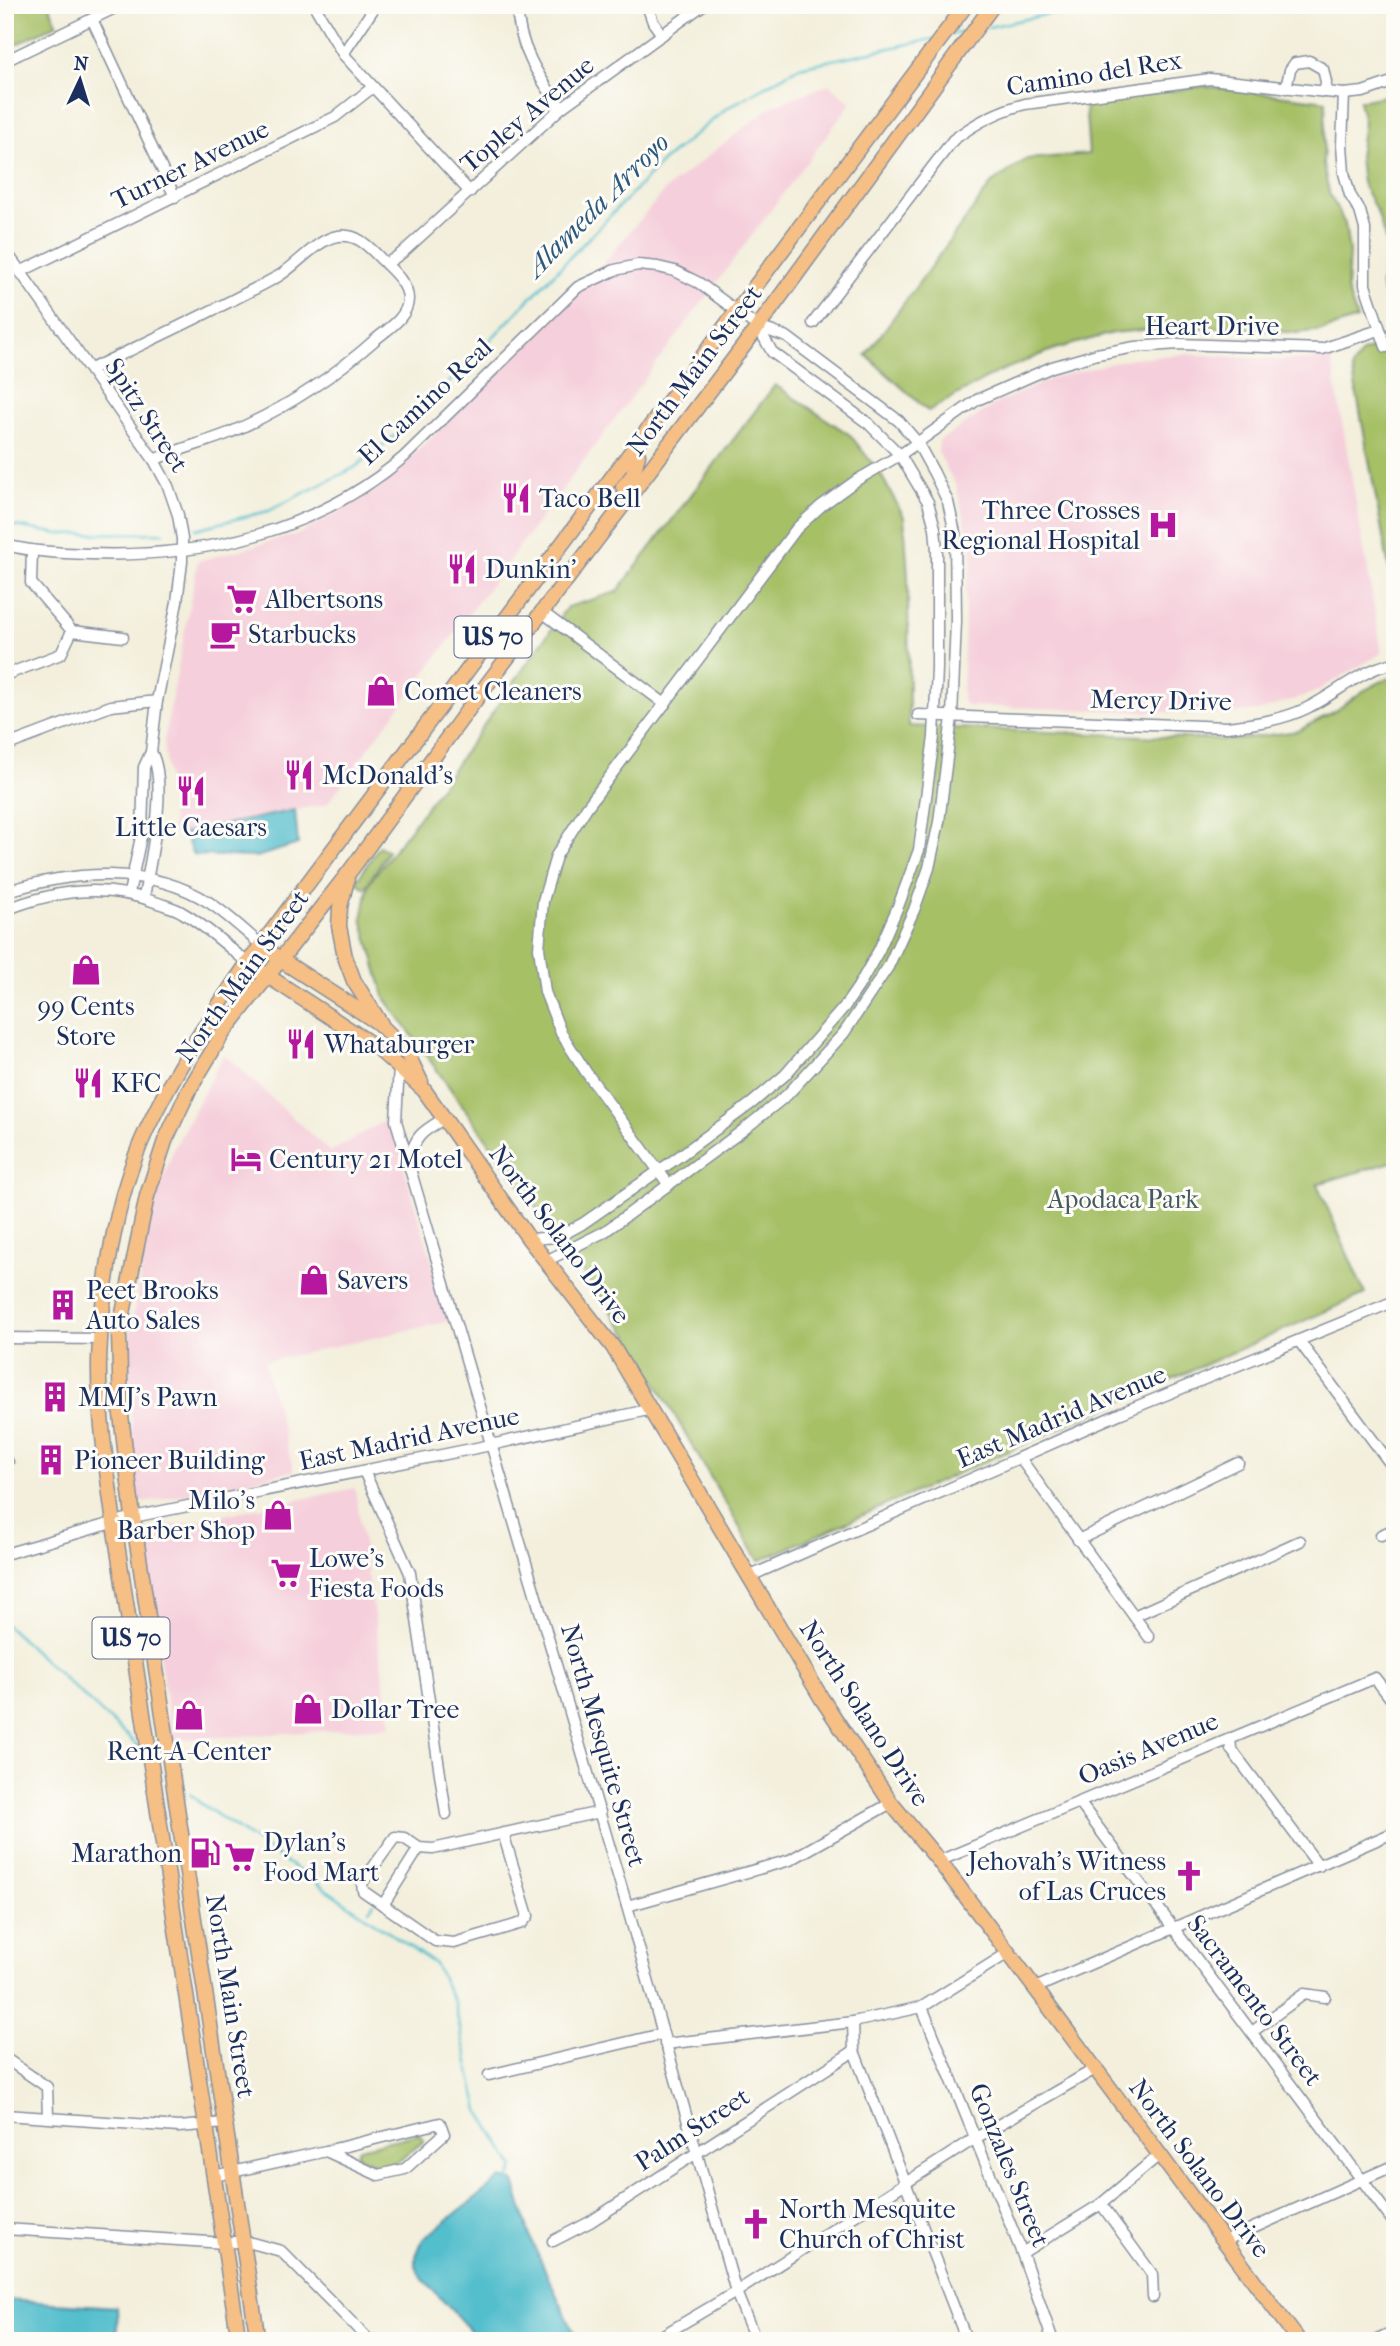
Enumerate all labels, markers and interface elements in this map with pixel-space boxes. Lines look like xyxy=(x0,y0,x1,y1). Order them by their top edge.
street label: Camino del Rex xyxy=(1004,44,1184,103)
north arrow xyxy=(46,46,116,116)
street label: Topley Avenue xyxy=(454,49,601,179)
text: N xyxy=(73,53,90,76)
street label: Turner Avenue xyxy=(107,113,274,216)
water label: Alameda Arroyo xyxy=(517,126,676,285)
street label: North Main Street xyxy=(620,278,769,462)
street label: Heart Drive xyxy=(1145,311,1279,342)
street label: El Camino Real xyxy=(352,331,499,471)
street label: Spitz Street xyxy=(98,352,195,479)
restaurant icon: Taco Bell xyxy=(499,481,533,515)
place label: Taco Bell xyxy=(539,483,641,514)
place label: Three Crosses Regional Hospital xyxy=(941,495,1140,556)
hospital icon: Three Crosses Regional Hospital xyxy=(1146,508,1180,542)
restaurant icon: Dunkin' xyxy=(445,552,479,586)
place label: Dunkin' xyxy=(485,554,576,585)
supermarket icon: Albertsons xyxy=(225,582,259,616)
place label: Albertsons xyxy=(264,584,383,615)
road number: US 70 xyxy=(454,616,532,658)
cafe icon: Starbucks xyxy=(208,617,242,651)
place label: Starbucks xyxy=(248,619,356,650)
shop icon: Comet Cleaners xyxy=(364,674,398,708)
place label: Comet Cleaners xyxy=(404,676,582,707)
street label: Mercy Drive xyxy=(1090,684,1232,717)
restaurant icon: McDonald's xyxy=(282,758,316,792)
place label: McDonald's xyxy=(322,760,453,791)
restaurant icon: Little Caesars xyxy=(174,774,208,808)
place label: Little Caesars xyxy=(115,812,267,843)
street label: North Main Street xyxy=(169,883,316,1069)
shop icon: 99 Cents Store xyxy=(69,953,103,987)
place label: 99 Cents Store xyxy=(38,991,135,1052)
restaurant icon: Whataburger xyxy=(284,1027,318,1061)
place label: Whataburger xyxy=(323,1029,474,1060)
restaurant icon: KFC xyxy=(71,1066,105,1100)
place label: KFC xyxy=(111,1068,161,1099)
street label: North Solano Drive xyxy=(482,1139,637,1330)
hotel icon: Century 21 Motel xyxy=(229,1142,263,1176)
place label: Century 21 Motel xyxy=(269,1144,463,1175)
park label: Apodaca Park xyxy=(1046,1184,1199,1215)
shop icon: Savers xyxy=(297,1263,331,1297)
place label: Savers xyxy=(337,1265,408,1296)
place label: Peet Brooks Auto Sales xyxy=(85,1275,219,1336)
building icon: Peet Brooks Auto Sales xyxy=(46,1288,80,1322)
street label: East Madrid Avenue xyxy=(952,1358,1171,1475)
building icon: MMJ's Pawn xyxy=(38,1380,72,1414)
place label: MMJ's Pawn xyxy=(78,1382,217,1413)
street label: East Madrid Avenue xyxy=(296,1400,522,1477)
building icon: Pioneer Building xyxy=(34,1443,68,1477)
place label: Pioneer Building xyxy=(74,1445,266,1476)
place label: Milo's Barber Shop xyxy=(117,1485,255,1546)
shop icon: Milo's Barber Shop xyxy=(261,1498,295,1532)
place label: Lowe's Fiesta Foods xyxy=(309,1543,444,1604)
supermarket icon: Lowe's Fiesta Foods xyxy=(269,1556,303,1590)
street label: North Solano Drive xyxy=(793,1614,936,1812)
road number: US 70 xyxy=(92,1618,170,1658)
street label: North Mesquite Street xyxy=(554,1620,653,1871)
shop icon: Dollar Tree xyxy=(291,1692,325,1726)
place label: Dollar Tree xyxy=(331,1694,459,1725)
shop icon: Rent-A-Center xyxy=(172,1698,206,1732)
street label: Oasis Avenue xyxy=(1074,1705,1223,1792)
place label: Rent-A-Center xyxy=(107,1736,271,1767)
place label: Dylan's Food Mart xyxy=(263,1827,380,1888)
fuel station icon: Marathon xyxy=(188,1836,222,1870)
place label: Marathon xyxy=(71,1838,182,1869)
supermarket icon: Dylan's Food Mart xyxy=(223,1840,257,1874)
place label: Jehovah's Witness of Las Cruces xyxy=(966,1846,1166,1907)
church icon: Jehovah's Witness of Las Cruces xyxy=(1172,1859,1206,1893)
street label: North Main Street xyxy=(199,1892,262,2101)
street label: Sacramento Street xyxy=(1180,1909,1329,2092)
street label: North Solano Drive xyxy=(1122,2073,1277,2264)
street label: Gonzales Street xyxy=(963,2079,1057,2252)
street label: Palm Street xyxy=(629,2081,756,2178)
place label: North Mesquite Church of Christ xyxy=(779,2194,966,2255)
church icon: North Mesquite Church of Christ xyxy=(739,2207,773,2241)

